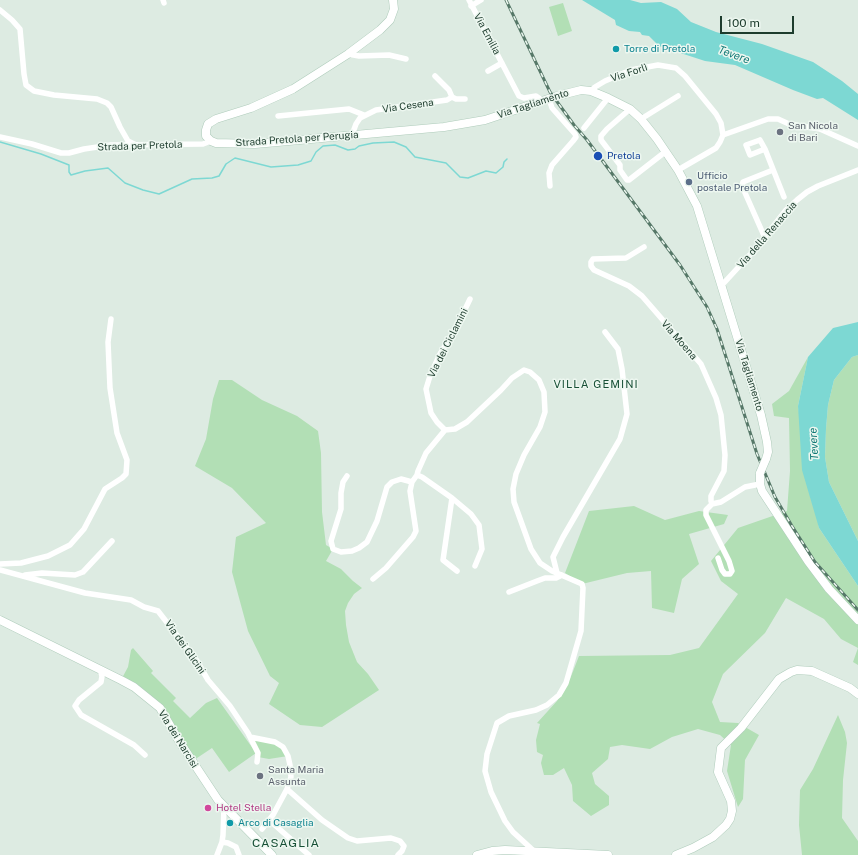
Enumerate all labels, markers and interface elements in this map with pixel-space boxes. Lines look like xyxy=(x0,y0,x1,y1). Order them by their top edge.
scale bar xyxy=(722,8,796,34)
street label: Via Emilia xyxy=(471,11,503,57)
text: 100 m xyxy=(727,16,760,30)
place label: Torre di Pretola xyxy=(624,43,695,55)
water label: Tevere xyxy=(716,43,752,67)
marker: Torre di Pretola xyxy=(611,44,621,54)
street label: Via Forlì xyxy=(609,61,649,85)
street label: Via Tagliamento xyxy=(496,87,570,121)
street label: Via Cesena xyxy=(382,96,434,116)
place label: San Nicola di Bari xyxy=(788,120,838,144)
marker: San Nicola di Bari xyxy=(775,127,785,137)
street label: Strada Pretola per Perugia xyxy=(235,129,359,149)
street label: Strada per Pretola xyxy=(97,139,183,153)
marker: Pretola xyxy=(592,150,604,162)
place label: Pretola xyxy=(607,150,641,162)
place label: Ufficio postale Pretola xyxy=(697,170,767,194)
marker: Ufficio postale Pretola xyxy=(684,177,694,187)
street label: Via della Renaccia xyxy=(735,199,799,271)
street label: Via dei Ciclamini xyxy=(425,306,471,380)
street label: Via Moena xyxy=(659,318,699,362)
street label: Via Tagliamento xyxy=(732,338,766,412)
district label: VILLA GEMINI xyxy=(553,378,639,392)
water label: Tevere xyxy=(807,427,821,461)
street label: Via dei Glicini xyxy=(162,618,208,676)
street label: Via dei Narcisi xyxy=(155,708,201,770)
place label: Santa Maria Assunta xyxy=(268,764,324,788)
marker: Santa Maria Assunta xyxy=(255,771,265,781)
place label: Hotel Stella xyxy=(216,802,271,814)
marker: Hotel Stella xyxy=(203,803,213,813)
place label: Arco di Casaglia xyxy=(238,817,313,829)
marker: Arco di Casaglia xyxy=(225,818,235,828)
district label: CASAGLIA xyxy=(252,836,320,850)

